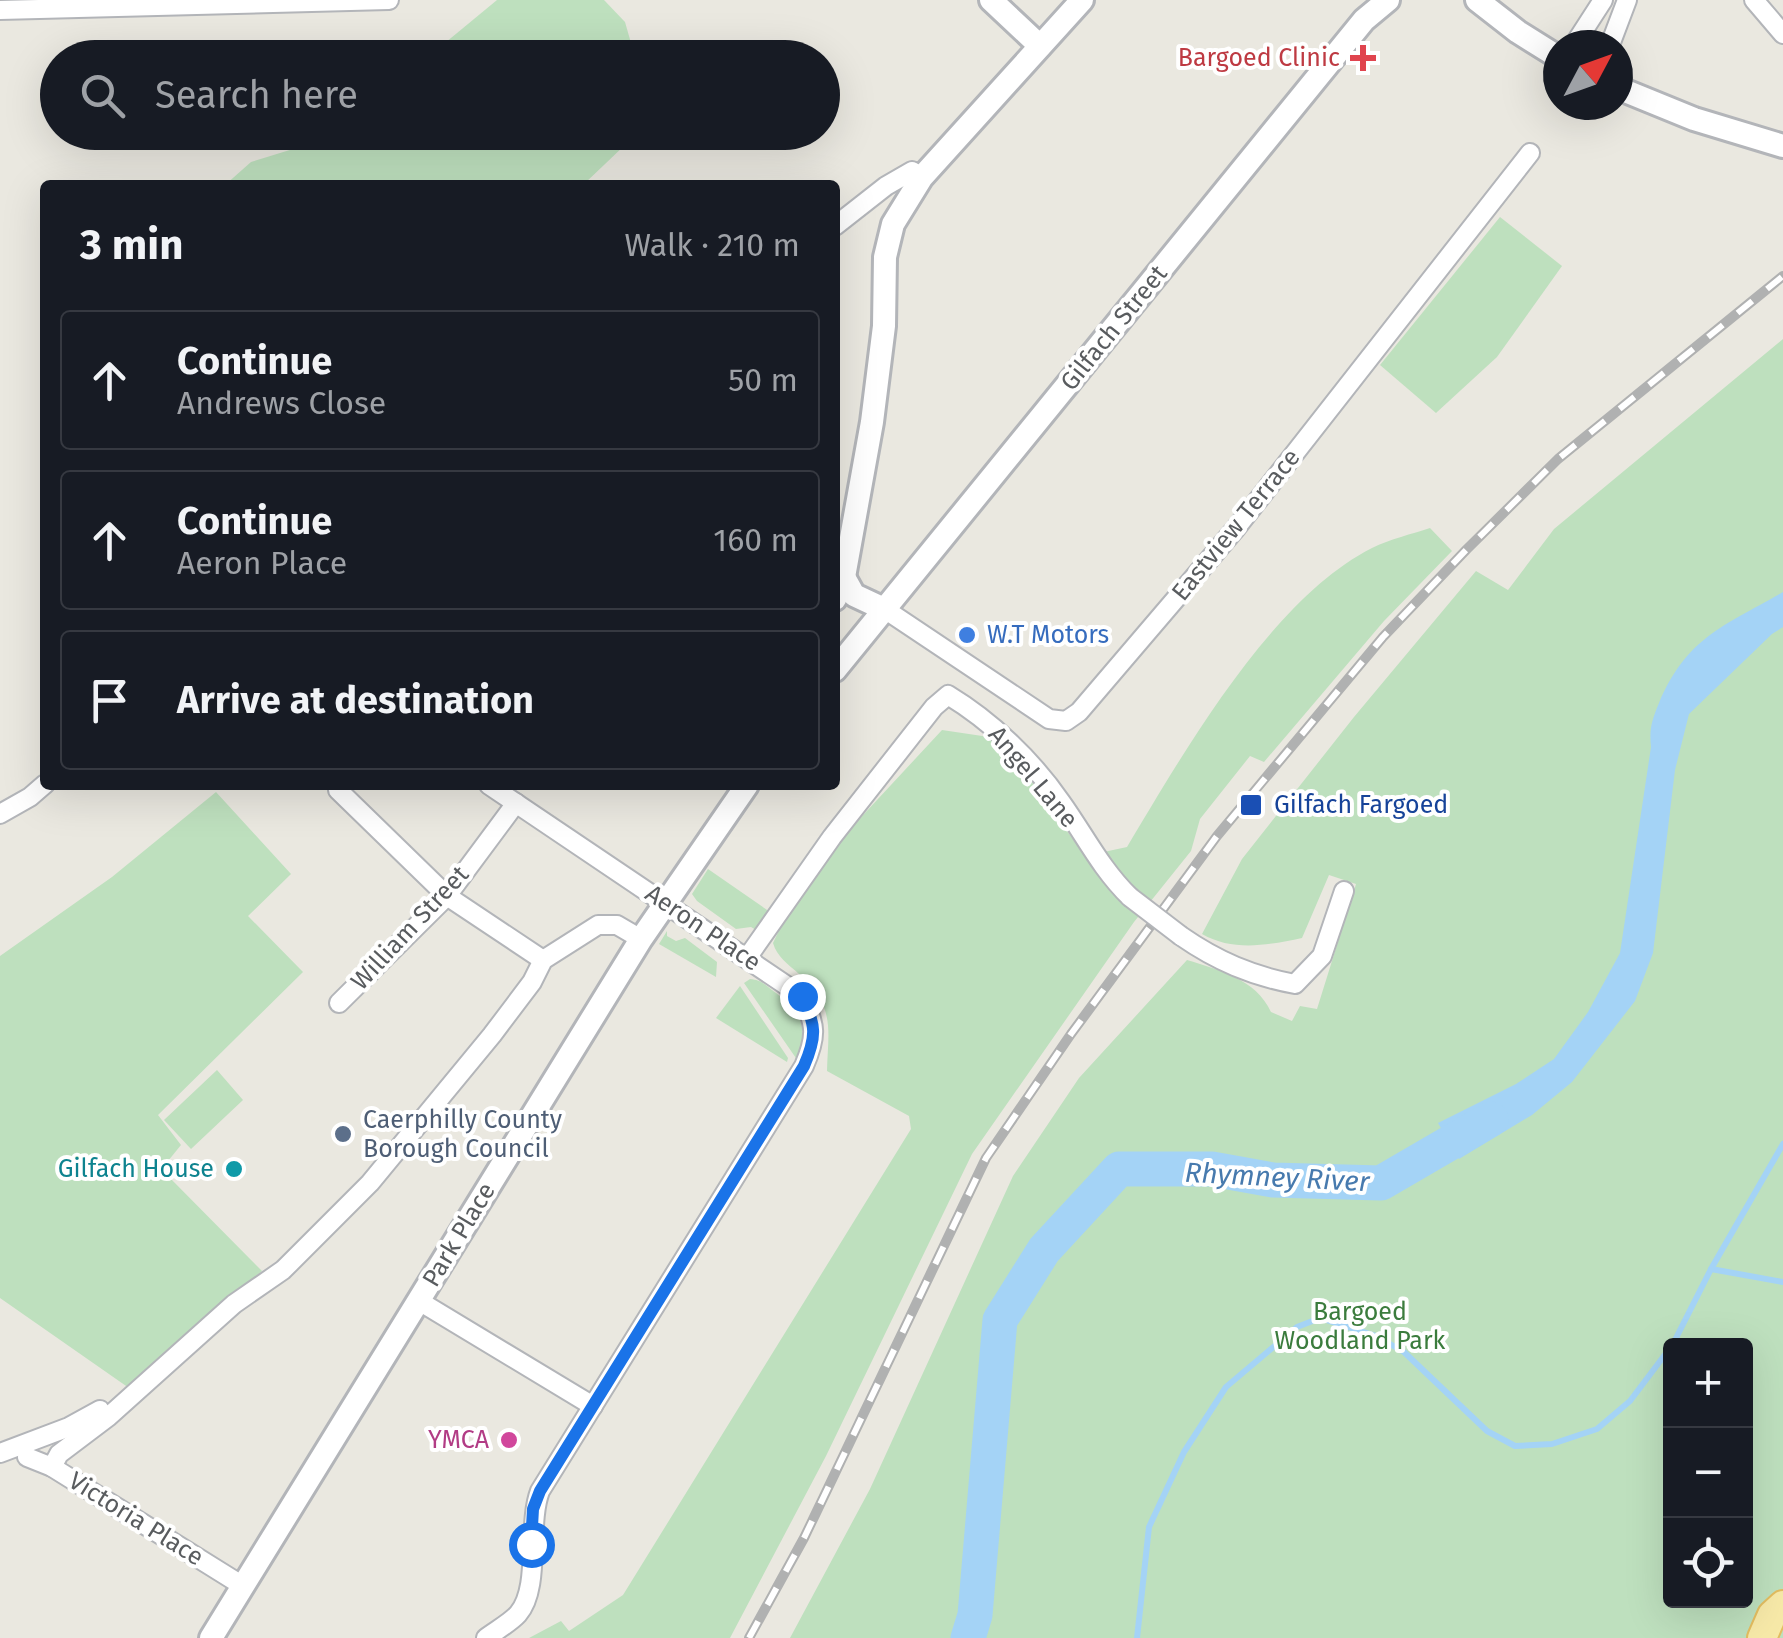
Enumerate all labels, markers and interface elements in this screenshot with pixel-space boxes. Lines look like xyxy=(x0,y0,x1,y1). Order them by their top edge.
north arrow xyxy=(1543,30,1633,120)
search box xyxy=(40,40,840,150)
place label: Bargoed Clinic xyxy=(1178,43,1340,73)
marker: Bargoed Clinic xyxy=(1350,45,1376,71)
icon: search xyxy=(75,68,130,123)
text: Search here xyxy=(155,72,358,118)
text: 3 min xyxy=(80,220,183,270)
text: Walk · 210 m xyxy=(624,226,800,264)
street label: Gilfach Street xyxy=(1054,259,1174,397)
text: Continue xyxy=(177,338,332,384)
icon: ahead xyxy=(82,353,137,408)
text: 50 m xyxy=(728,361,798,399)
text: Andrews Close xyxy=(177,384,386,422)
street label: Eastview Terrace xyxy=(1166,443,1306,607)
text: Continue xyxy=(177,498,332,544)
icon: ahead xyxy=(82,513,137,568)
text: 160 m xyxy=(713,521,798,559)
text: Aeron Place xyxy=(177,544,347,582)
place label: W.T Motors xyxy=(987,620,1109,650)
marker: W.T Motors xyxy=(956,624,978,646)
icon: arrive xyxy=(82,673,137,728)
text: Arrive at destination xyxy=(177,677,534,723)
street label: Angel Lane xyxy=(982,720,1084,834)
place label: Gilfach Fargoed xyxy=(1274,790,1448,820)
marker: Gilfach Fargoed xyxy=(1238,792,1264,818)
street label: William Street xyxy=(345,859,476,996)
street label: Aeron Place xyxy=(640,878,766,978)
route end xyxy=(780,974,826,1020)
place label: Caerphilly County Borough Council xyxy=(363,1105,563,1164)
marker: Caerphilly County Borough Council xyxy=(332,1123,354,1145)
place label: Gilfach House xyxy=(58,1154,214,1184)
water label: Rhymney River xyxy=(1184,1156,1371,1198)
marker: Gilfach House xyxy=(223,1158,245,1180)
street label: Park Place xyxy=(416,1178,502,1292)
park label: Bargoed Woodland Park xyxy=(1275,1297,1446,1356)
map controls xyxy=(1663,1338,1753,1608)
button: + xyxy=(1663,1338,1753,1428)
place label: YMCA xyxy=(428,1425,490,1455)
button: − xyxy=(1663,1428,1753,1518)
marker: YMCA xyxy=(498,1429,520,1451)
street label: Victoria Place xyxy=(63,1466,209,1572)
button: locate xyxy=(1663,1518,1753,1608)
route start xyxy=(509,1522,555,1568)

